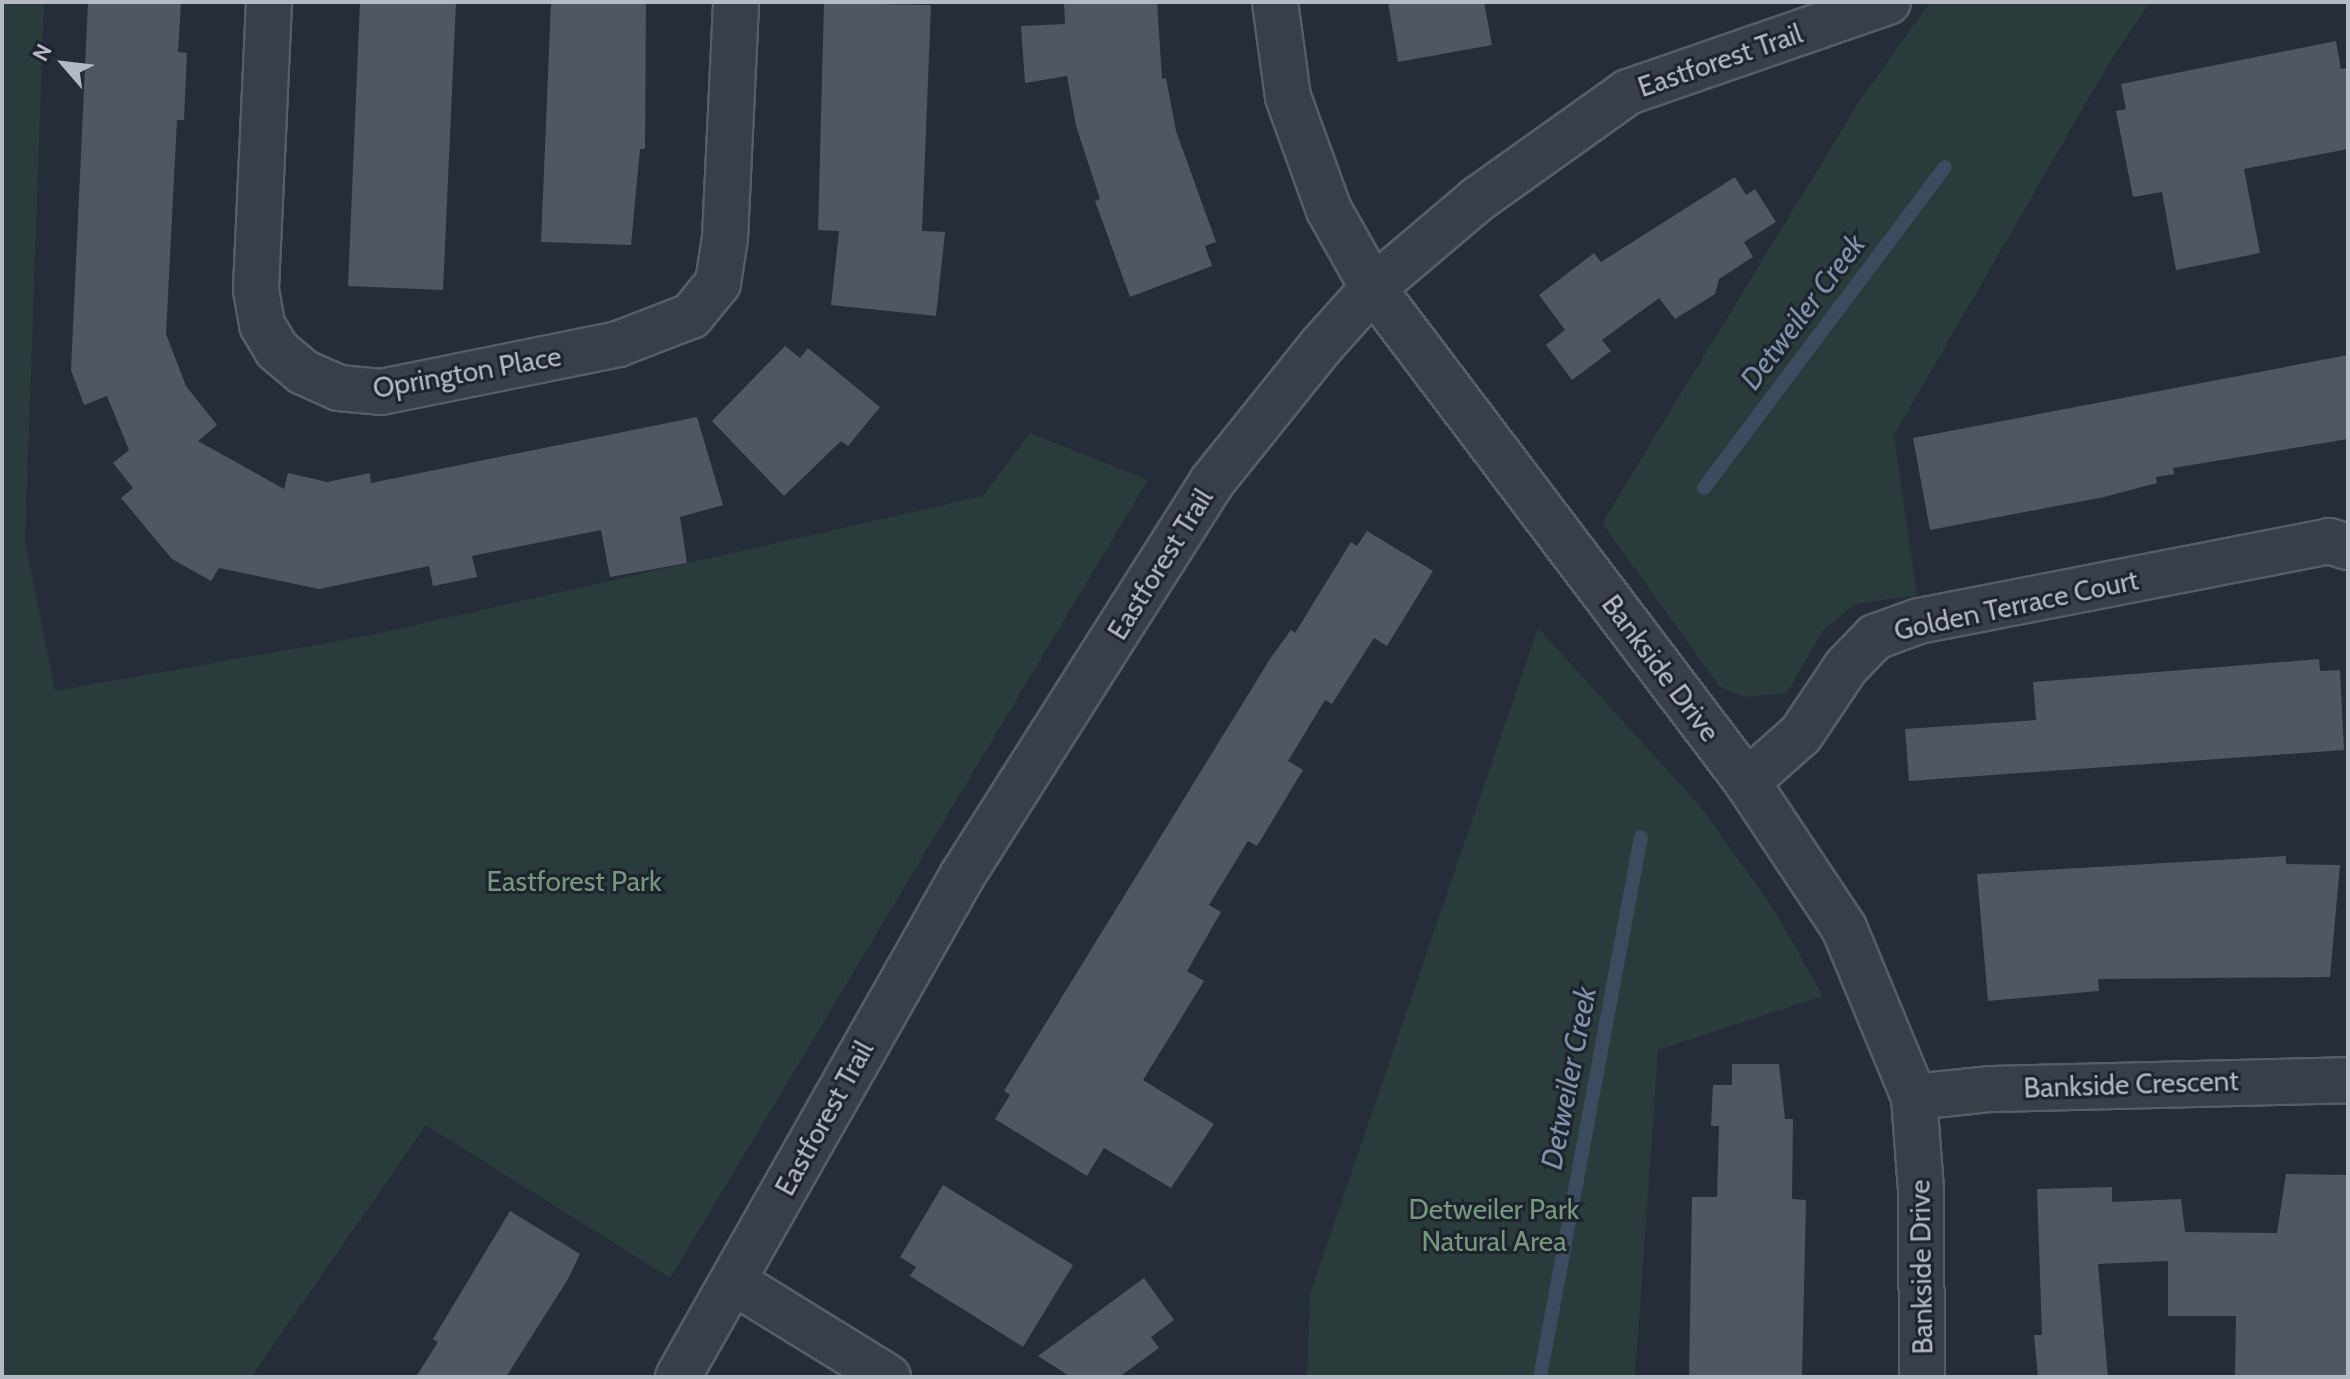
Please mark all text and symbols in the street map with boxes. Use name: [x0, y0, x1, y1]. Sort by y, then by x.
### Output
street label: Eastforest Trail: [1633, 16, 1807, 104]
north arrow: [24, 24, 104, 104]
text: N: [27, 39, 58, 66]
water label: Detweiler Creek: [1733, 227, 1873, 397]
street label: Oprington Place: [370, 339, 564, 405]
street label: Eastforest Trail: [1100, 482, 1220, 646]
street label: Golden Terrace Court: [1891, 563, 2141, 647]
street label: Bankside Drive: [1595, 588, 1727, 748]
park label: Eastforest Park: [487, 864, 661, 898]
water label: Detweiler Creek: [1534, 984, 1604, 1172]
street label: Eastforest Trail: [768, 1035, 880, 1201]
street label: Bankside Crescent: [2023, 1063, 2239, 1105]
street label: Bankside Drive: [1903, 1179, 1939, 1355]
park label: Detweiler Park Natural Area: [1409, 1192, 1579, 1258]

